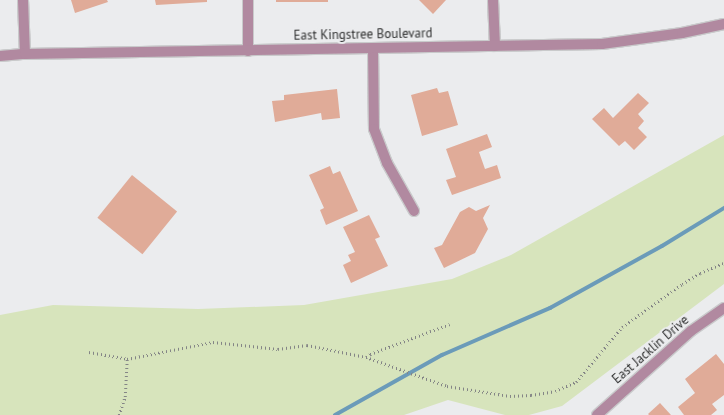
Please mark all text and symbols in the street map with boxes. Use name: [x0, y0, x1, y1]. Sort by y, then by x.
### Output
street label: East Kingstree Boulevard: [293, 26, 433, 44]
street label: East Jacklin Drive: [610, 313, 692, 387]

